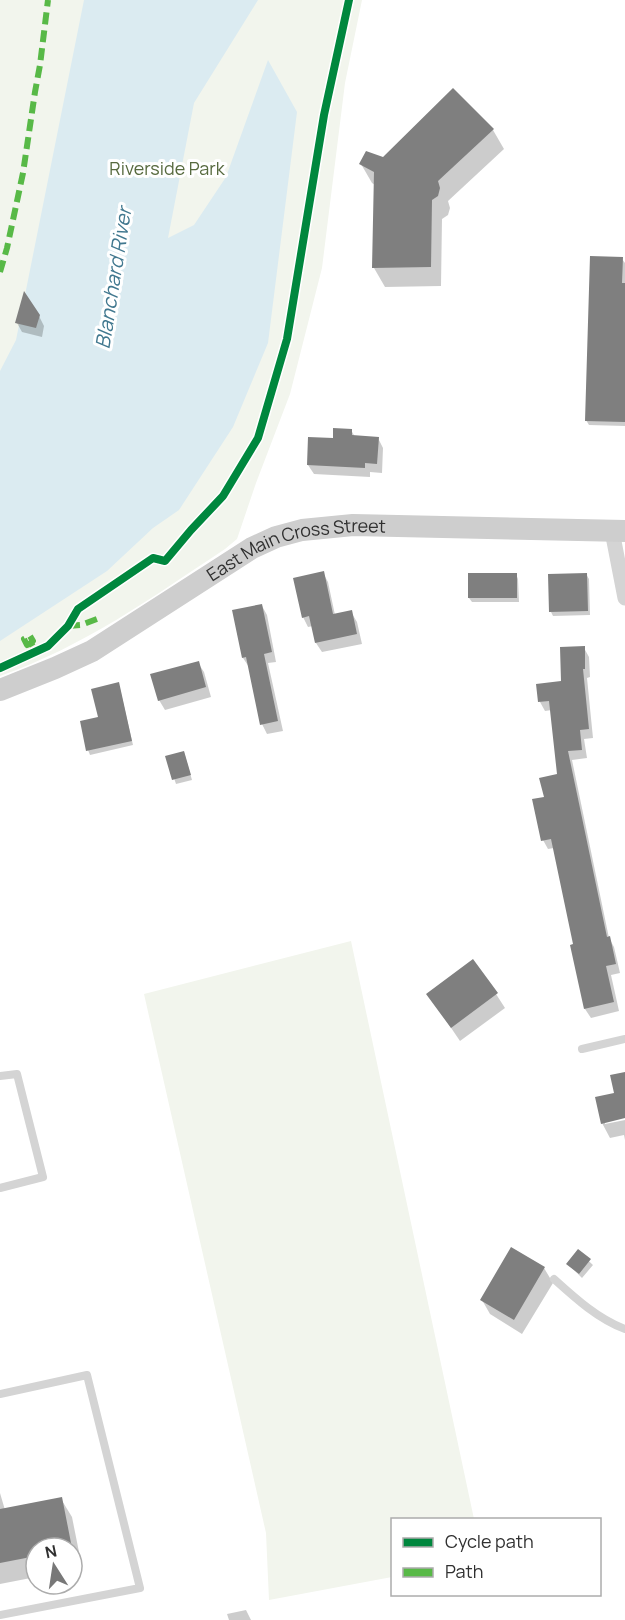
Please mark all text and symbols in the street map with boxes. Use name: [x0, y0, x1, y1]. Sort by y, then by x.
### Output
park label: Riverside Park: [109, 156, 226, 180]
water label: Blanchard River: [89, 203, 138, 351]
street label: East Main Cross Street: [202, 513, 386, 586]
legend: [391, 1518, 601, 1596]
text: Cycle path: [445, 1529, 534, 1553]
north arrow: [24, 1536, 84, 1596]
text: N: [43, 1539, 59, 1563]
text: Path: [445, 1559, 483, 1583]

